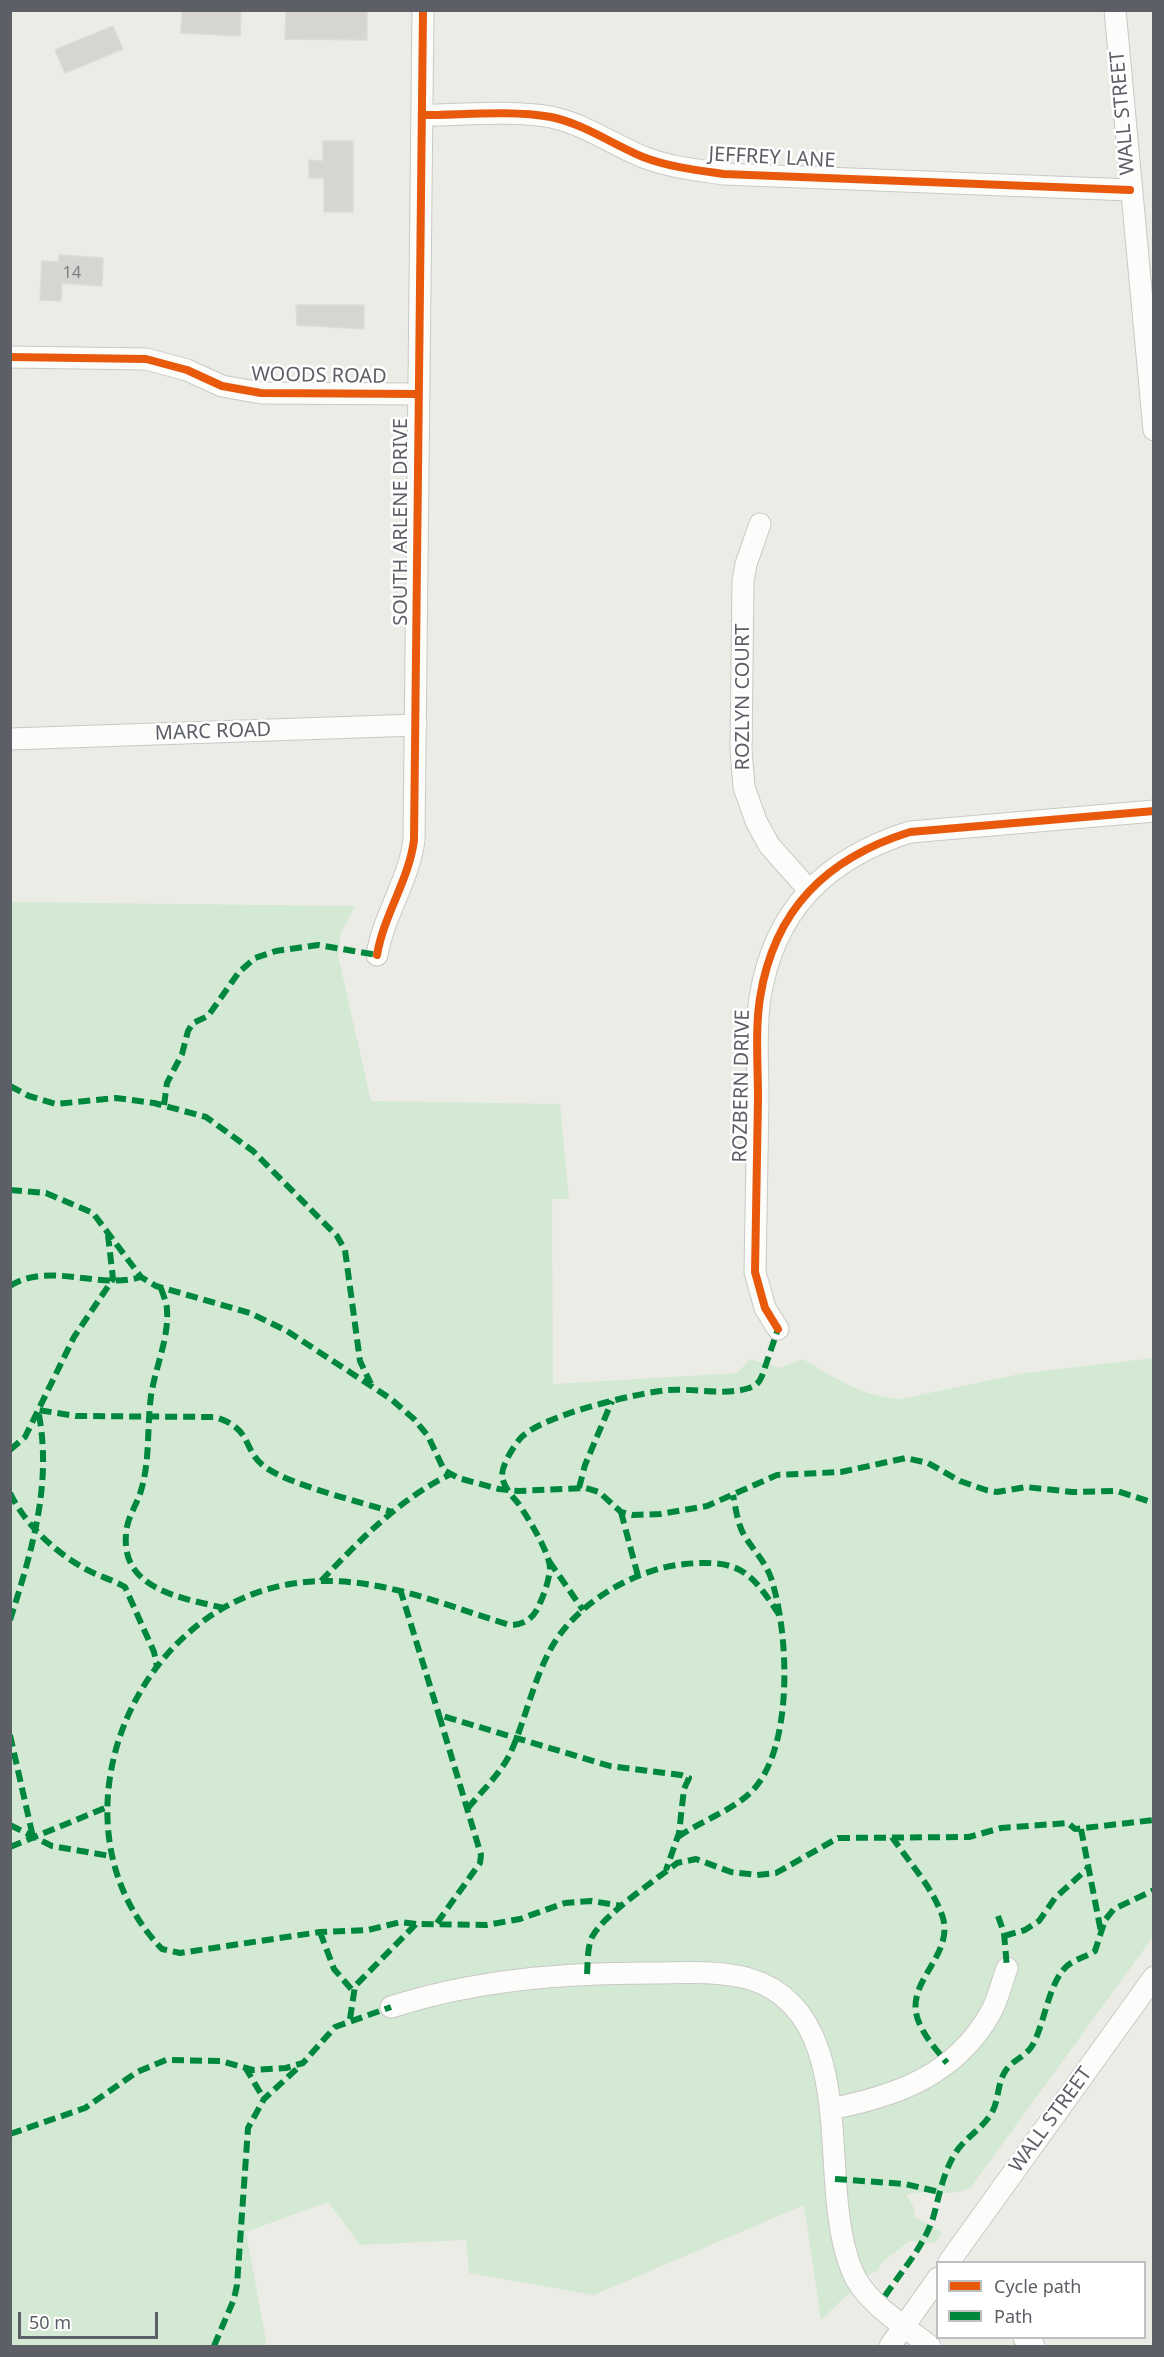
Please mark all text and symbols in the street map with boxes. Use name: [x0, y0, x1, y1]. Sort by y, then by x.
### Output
street label: WALL STREET: [1106, 50, 1140, 176]
street label: JEFFREY LANE: [708, 143, 836, 173]
house number: 14: [63, 263, 81, 283]
street label: WOODS ROAD: [251, 363, 387, 389]
street label: SOUTH ARLENE DRIVE: [389, 418, 413, 626]
street label: ROZLYN COURT: [731, 624, 755, 770]
street label: MARC ROAD: [154, 718, 272, 746]
street label: ROZBERN DRIVE: [729, 1009, 755, 1163]
street label: WALL STREET: [1005, 2063, 1097, 2177]
legend: [936, 2261, 1146, 2339]
text: Cycle path: [994, 2274, 1081, 2298]
scale bar: [21, 2300, 160, 2338]
text: Path: [994, 2304, 1033, 2328]
text: 50 m: [29, 2310, 71, 2334]

